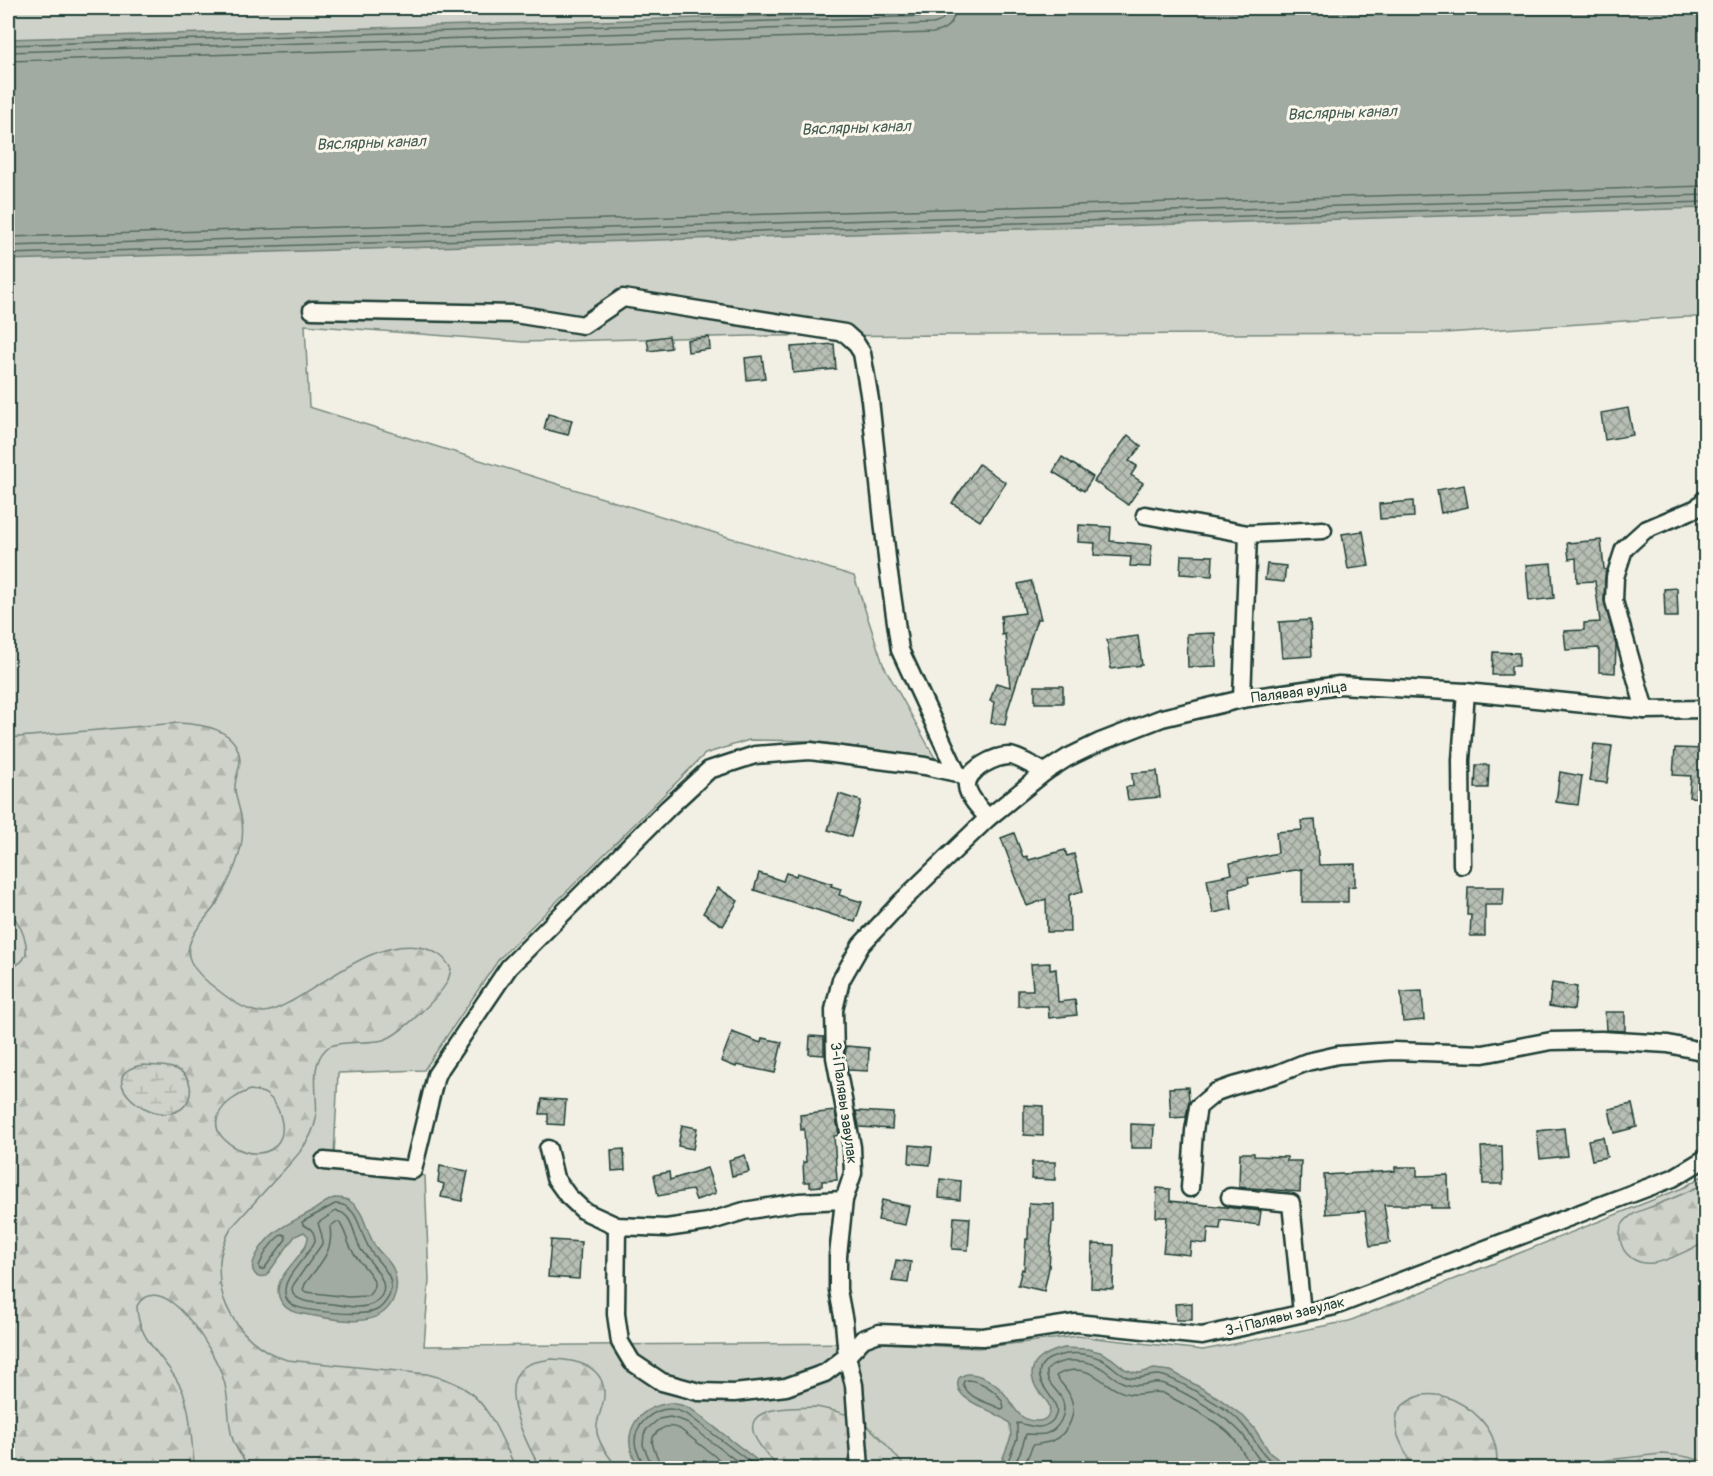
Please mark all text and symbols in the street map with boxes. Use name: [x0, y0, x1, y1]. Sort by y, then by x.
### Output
water label: Вяслярны канал: [1287, 101, 1399, 125]
water label: Вяслярны канал: [801, 116, 913, 140]
water label: Вяслярны канал: [316, 131, 428, 155]
street label: Палявая вуліца: [1250, 677, 1348, 708]
street label: 3-і Палявы завулак: [826, 1041, 861, 1165]
street label: 3-і Палявы завулак: [1223, 1292, 1347, 1341]

